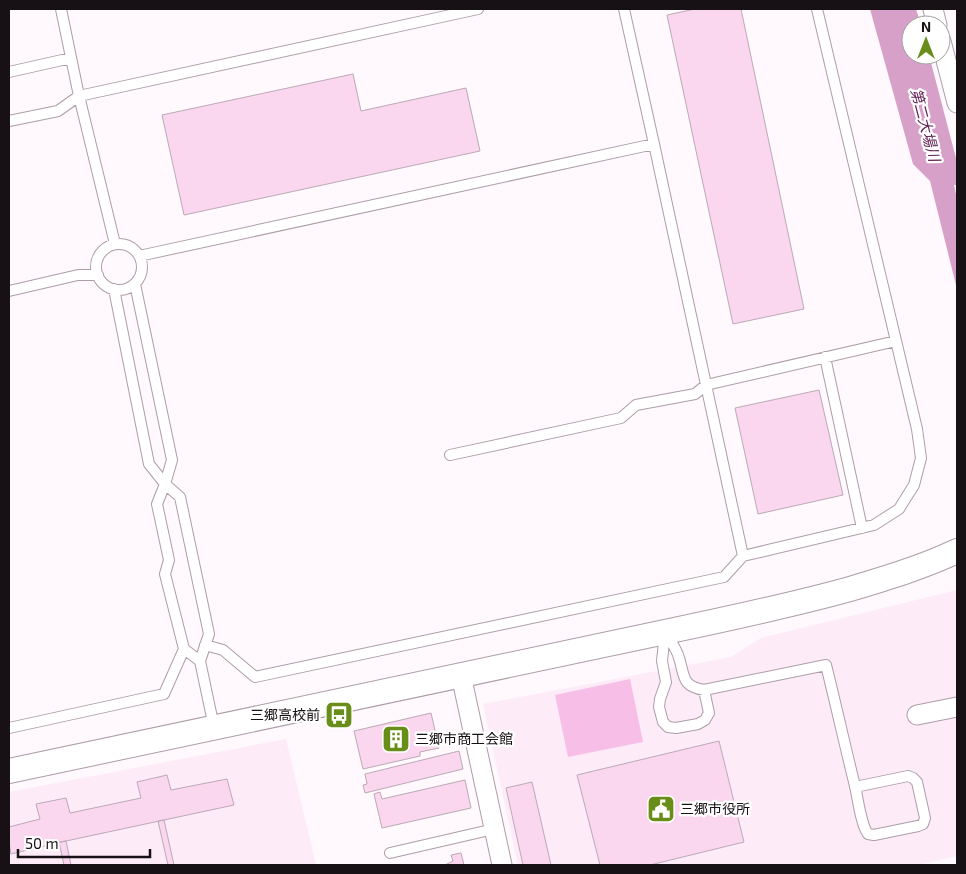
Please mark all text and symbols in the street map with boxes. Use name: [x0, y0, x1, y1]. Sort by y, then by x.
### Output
north arrow: [901, 15, 951, 65]
text: N: [921, 18, 931, 35]
water label: 第二大場川: [908, 86, 945, 165]
bus stop icon: 三郷高校前: [324, 700, 354, 730]
place label: 三郷高校前: [250, 706, 320, 723]
building icon: 三郷市商工会館: [381, 724, 411, 754]
place label: 三郷市商工会館: [415, 730, 513, 747]
public building icon: 三郷市役所: [646, 794, 676, 824]
place label: 三郷市役所: [680, 800, 750, 817]
scale bar: [18, 826, 150, 858]
text: 50 m: [25, 834, 59, 852]

